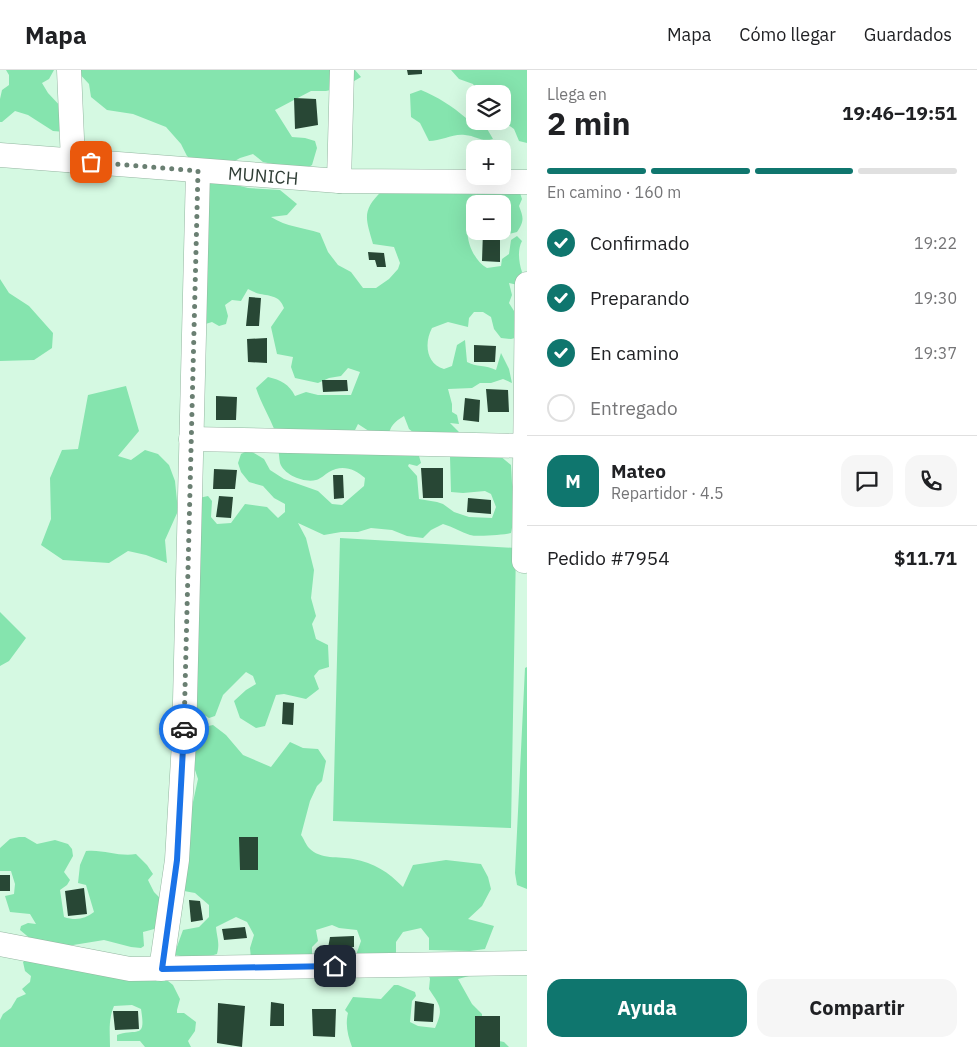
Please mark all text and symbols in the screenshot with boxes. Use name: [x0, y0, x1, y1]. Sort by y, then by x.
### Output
text: Mapa: [25, 19, 87, 51]
text: Mapa: [667, 23, 711, 46]
text: Cómo llegar: [739, 23, 836, 46]
text: Guardados: [864, 23, 952, 46]
text: Llega en: [547, 84, 607, 104]
map controls: [466, 85, 511, 240]
button: layers: [466, 85, 511, 130]
text: 19:46–19:51: [842, 101, 957, 125]
text: 2 min: [547, 102, 631, 144]
button: +: [466, 140, 511, 185]
pin: [70, 141, 112, 183]
icon: bag: [77, 148, 105, 176]
street label: MUNICH: [227, 161, 299, 189]
text: En camino · 160 m: [547, 182, 681, 202]
button: −: [466, 195, 511, 240]
icon: check: [547, 229, 575, 257]
text: Confirmado: [590, 231, 689, 255]
text: 19:22: [914, 233, 957, 253]
icon: check: [547, 284, 575, 312]
text: Preparando: [590, 286, 689, 310]
text: 19:30: [914, 288, 957, 308]
icon: check: [547, 339, 575, 367]
text: En camino: [590, 341, 679, 365]
text: 19:37: [914, 343, 957, 363]
text: Entregado: [590, 396, 678, 420]
button: chat: [841, 455, 893, 507]
button: phone: [905, 455, 957, 507]
text: Mateo: [611, 459, 666, 483]
text: M: [565, 469, 581, 493]
text: Repartidor · 4.5: [611, 483, 724, 503]
text: Pedido #7954: [547, 546, 670, 570]
text: $11.71: [894, 546, 957, 570]
courier: [159, 704, 209, 754]
icon: car: [170, 715, 198, 743]
pin: [314, 945, 356, 987]
icon: home: [321, 952, 349, 980]
button: Ayuda: [547, 979, 747, 1037]
button: Compartir: [757, 979, 957, 1037]

